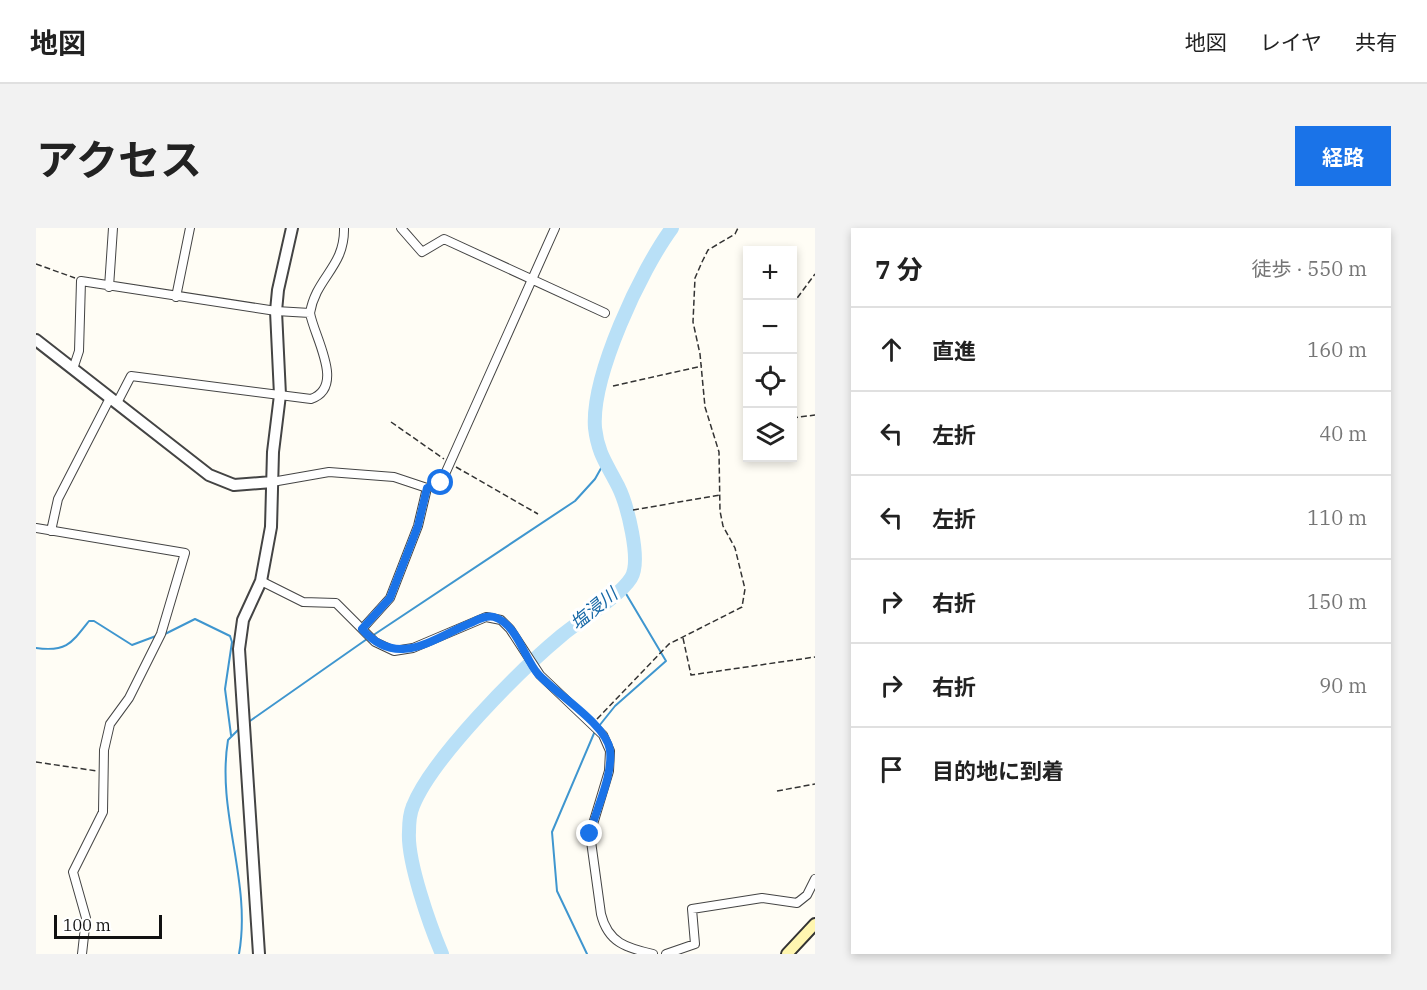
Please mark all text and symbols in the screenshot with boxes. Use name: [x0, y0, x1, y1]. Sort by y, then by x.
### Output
text: 地図: [30, 24, 86, 61]
text: 地図: [1185, 28, 1227, 56]
text: レイヤ: [1260, 28, 1322, 56]
text: 共有: [1355, 28, 1397, 56]
button: 経路: [1295, 126, 1391, 186]
text: アクセス: [36, 132, 202, 187]
map controls: [743, 246, 797, 462]
button: +: [743, 246, 797, 300]
text: 7 分: [875, 252, 923, 286]
text: 徒歩 · 550 m: [1252, 255, 1367, 282]
button: −: [743, 300, 797, 354]
icon: ahead: [875, 333, 908, 366]
text: 直進: [932, 336, 976, 365]
text: 160 m: [1307, 336, 1367, 363]
button: locate: [743, 354, 797, 408]
button: layers: [743, 408, 797, 462]
icon: left: [875, 417, 908, 450]
text: 左折: [932, 420, 976, 449]
text: 40 m: [1319, 420, 1367, 447]
route start: [427, 469, 453, 495]
icon: left: [875, 501, 908, 534]
text: 左折: [932, 504, 976, 533]
text: 110 m: [1307, 504, 1367, 531]
water label: 塩浸川: [565, 581, 623, 635]
icon: right: [875, 585, 908, 618]
text: 右折: [932, 588, 976, 617]
text: 150 m: [1307, 588, 1367, 615]
icon: right: [875, 669, 908, 702]
text: 右折: [932, 672, 976, 701]
text: 90 m: [1319, 672, 1367, 699]
icon: arrive: [875, 753, 908, 786]
text: 目的地に到着: [932, 756, 1064, 785]
route end: [576, 820, 602, 846]
scale bar: [54, 912, 162, 940]
text: 100 m: [63, 915, 111, 935]

